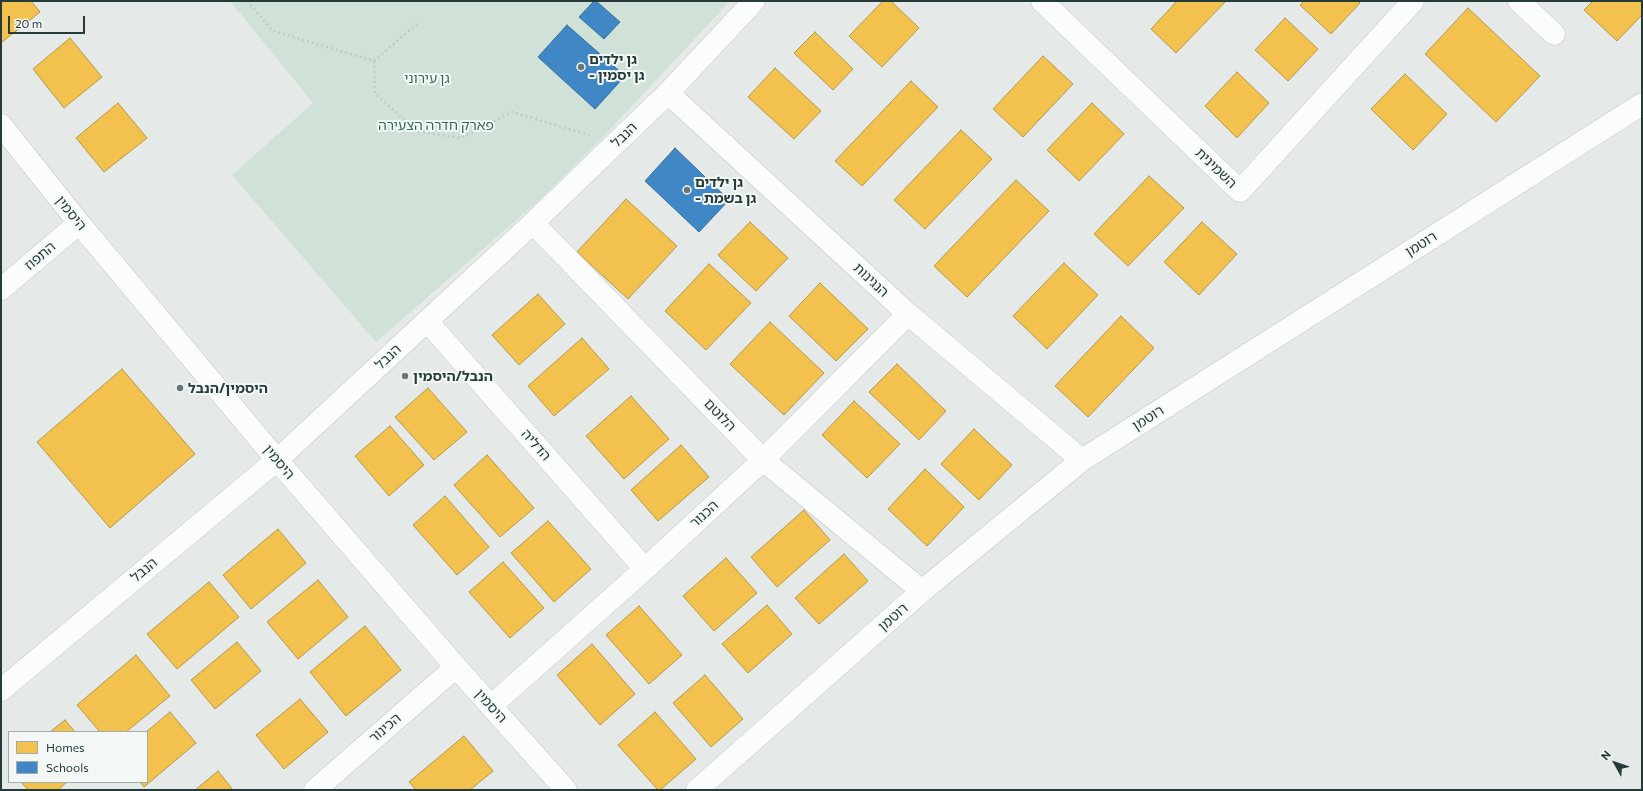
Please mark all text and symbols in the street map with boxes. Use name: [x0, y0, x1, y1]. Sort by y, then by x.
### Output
scale bar: [10, 8, 87, 34]
text: 20 m: [15, 16, 42, 30]
place label: גן ילדים - גן יסמין: [589, 51, 644, 84]
marker: גן ילדים - גן יסמין: [576, 62, 586, 72]
park label: גן עירוני: [404, 70, 450, 86]
park label: פארק חדרה הצעירה: [378, 117, 494, 133]
street label: הנבל: [608, 119, 640, 151]
street label: השמינית: [1192, 144, 1240, 192]
place label: גן ילדים - גן בשמת: [695, 174, 756, 206]
marker: גן ילדים - גן בשמת: [682, 185, 692, 195]
street label: היסמין: [52, 192, 90, 234]
street label: רוטמן: [1402, 228, 1440, 260]
street label: התפוז: [21, 238, 59, 274]
street label: הנגינות: [850, 259, 892, 301]
street label: הנבל: [372, 341, 404, 373]
place label: הנבל/היסמין: [413, 368, 493, 384]
marker: הנבל/היסמין: [400, 371, 410, 381]
place label: היסמין/הנבל: [188, 380, 268, 396]
marker: היסמין/הנבל: [175, 383, 185, 393]
street label: הלוטם: [701, 395, 739, 435]
street label: רוטמן: [1129, 402, 1167, 434]
street label: הדליה: [518, 426, 554, 464]
street label: היסמין: [260, 441, 298, 483]
street label: הכנור: [686, 497, 722, 531]
street label: הנבל: [127, 554, 161, 586]
street label: רוטמן: [875, 599, 911, 635]
street label: היסמין: [471, 686, 511, 726]
street label: הכינור: [366, 710, 404, 746]
legend: [8, 731, 148, 783]
text: Homes: [46, 740, 84, 754]
north arrow: [1595, 743, 1635, 783]
text: N: [1598, 748, 1613, 762]
text: Schools: [46, 760, 89, 774]

